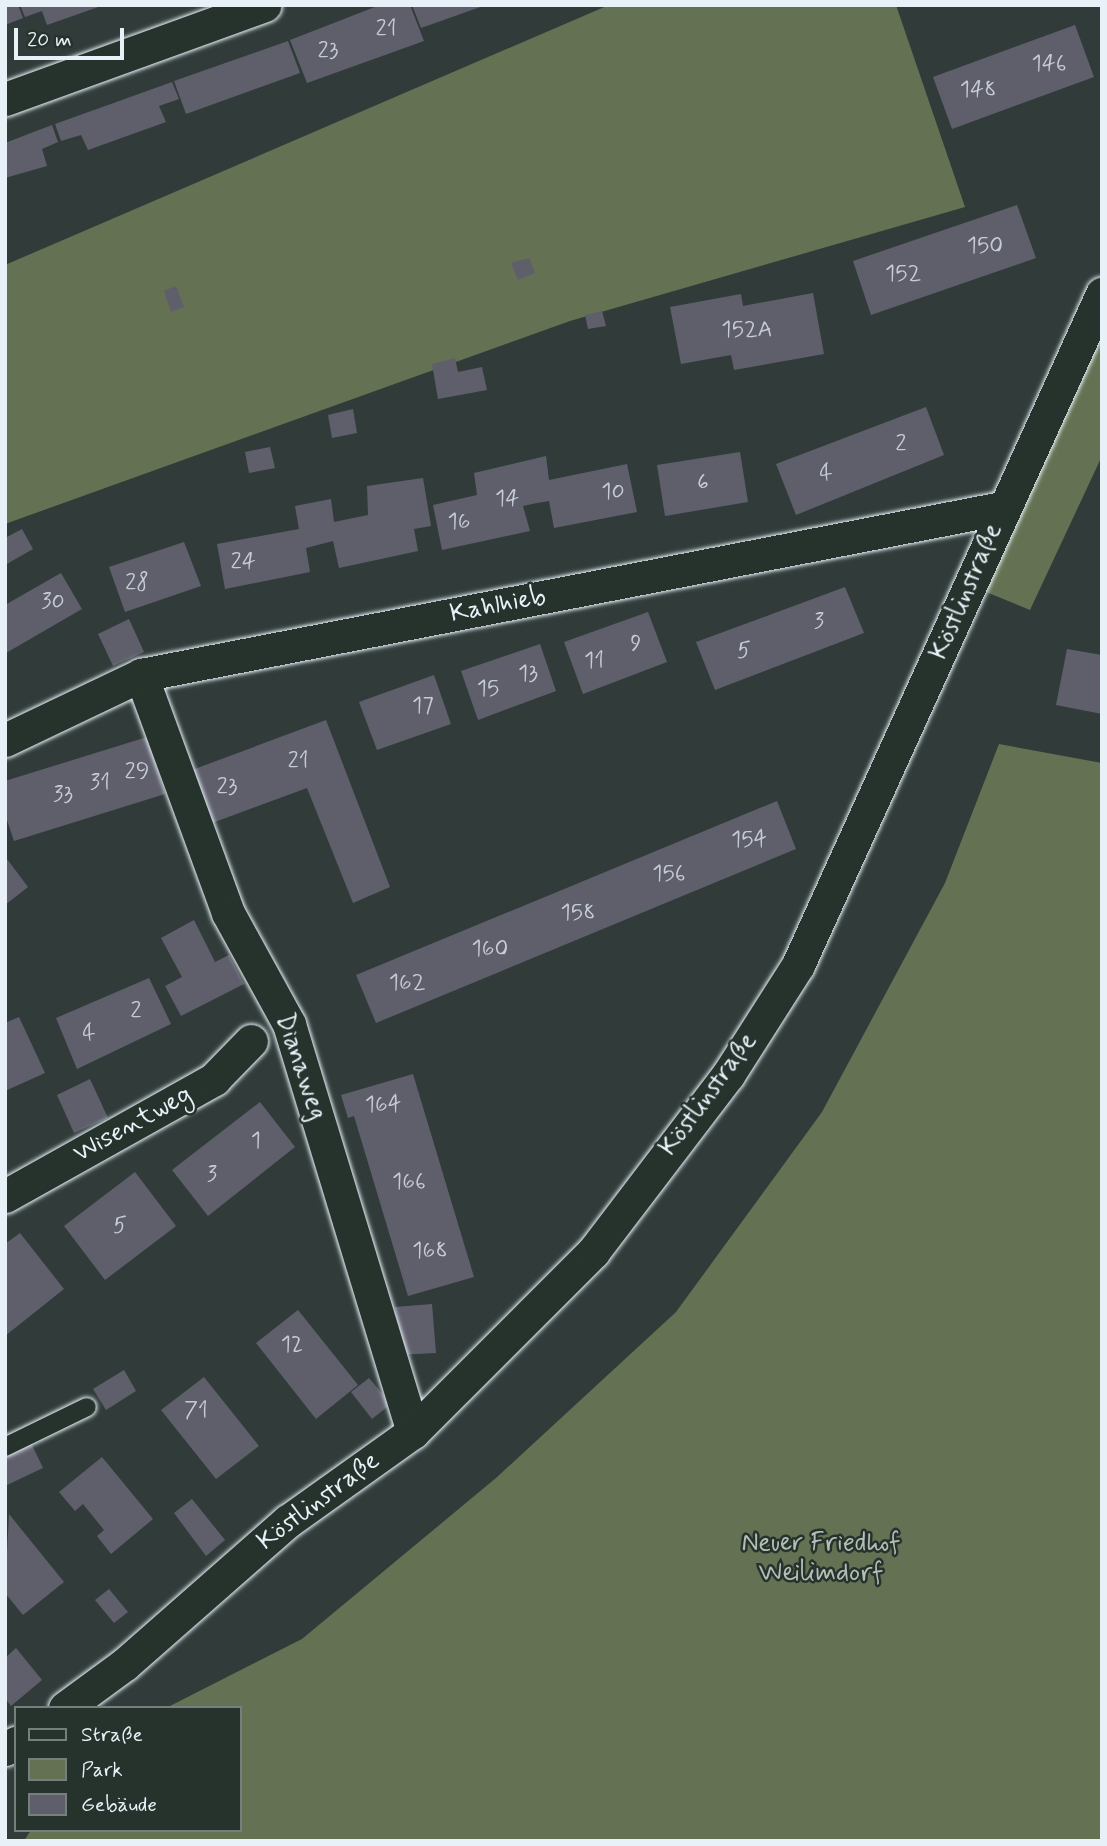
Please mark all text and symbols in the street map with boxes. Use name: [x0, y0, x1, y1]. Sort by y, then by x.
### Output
scale bar: [18, 14, 128, 58]
house number: 21: [375, 15, 397, 43]
text: 20 m: [27, 26, 72, 54]
house number: 23: [318, 37, 338, 65]
house number: 146: [1031, 50, 1067, 78]
house number: 148: [960, 76, 996, 104]
house number: 150: [967, 232, 1003, 260]
house number: 152: [885, 260, 921, 288]
house number: 152A: [721, 316, 773, 344]
house number: 2: [895, 430, 907, 458]
house number: 4: [819, 459, 833, 487]
house number: 6: [697, 469, 709, 497]
house number: 10: [601, 478, 625, 506]
house number: 14: [495, 485, 519, 513]
house number: 16: [448, 508, 470, 536]
street label: Köstlinstraße: [924, 519, 1010, 665]
house number: 24: [230, 548, 256, 576]
house number: 28: [125, 569, 149, 597]
street label: Kahlhieb: [447, 581, 549, 631]
house number: 30: [41, 588, 65, 616]
house number: 3: [814, 608, 824, 636]
house number: 9: [630, 630, 642, 658]
house number: 5: [737, 637, 751, 665]
house number: 11: [584, 647, 604, 675]
house number: 13: [518, 660, 538, 688]
house number: 15: [477, 675, 499, 703]
house number: 17: [412, 692, 434, 720]
house number: 21: [287, 747, 309, 775]
house number: 29: [125, 758, 149, 786]
house number: 31: [90, 769, 110, 797]
house number: 23: [217, 773, 237, 801]
house number: 33: [53, 781, 73, 809]
house number: 154: [731, 826, 767, 854]
house number: 156: [652, 860, 686, 888]
house number: 158: [561, 899, 595, 927]
house number: 160: [472, 935, 508, 963]
house number: 162: [389, 969, 425, 997]
house number: 2: [130, 997, 142, 1025]
street label: Dianaweg: [267, 1010, 333, 1124]
house number: 4: [82, 1019, 96, 1047]
street label: Köstlinstraße: [654, 1027, 764, 1163]
street label: Wisentweg: [68, 1080, 198, 1170]
house number: 164: [365, 1091, 401, 1119]
house number: 1: [251, 1127, 261, 1155]
house number: 3: [207, 1161, 217, 1189]
house number: 166: [392, 1168, 426, 1196]
house number: 5: [113, 1212, 127, 1240]
house number: 168: [412, 1237, 448, 1265]
house number: 12: [281, 1331, 303, 1359]
house number: 71: [184, 1397, 208, 1425]
street label: Köstlinstraße: [252, 1446, 386, 1558]
park label: Neuer Friedhof Weilimdorf: [742, 1528, 900, 1590]
legend: [14, 1706, 242, 1832]
text: Straße: [81, 1721, 143, 1749]
text: Park: [81, 1756, 123, 1784]
text: Gebäude: [81, 1791, 157, 1819]

